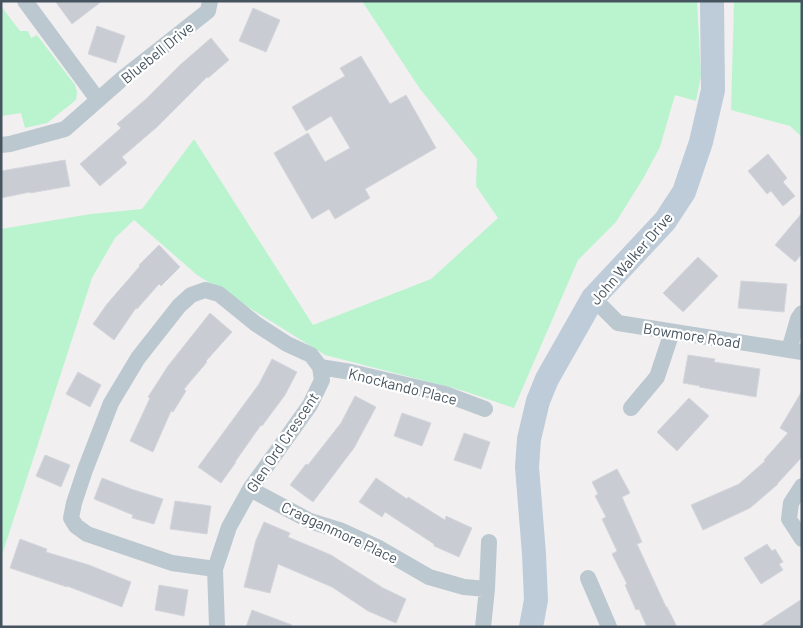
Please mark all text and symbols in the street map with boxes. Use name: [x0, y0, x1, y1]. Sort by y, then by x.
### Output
street label: Bluebell Drive: [117, 17, 197, 87]
street label: John Walker Drive: [586, 208, 676, 308]
street label: Bowmore Road: [642, 318, 742, 352]
street label: Knockando Place: [347, 364, 459, 408]
street label: Glen Ord Crescent: [242, 389, 322, 495]
street label: Cragganmore Place: [279, 497, 401, 567]

